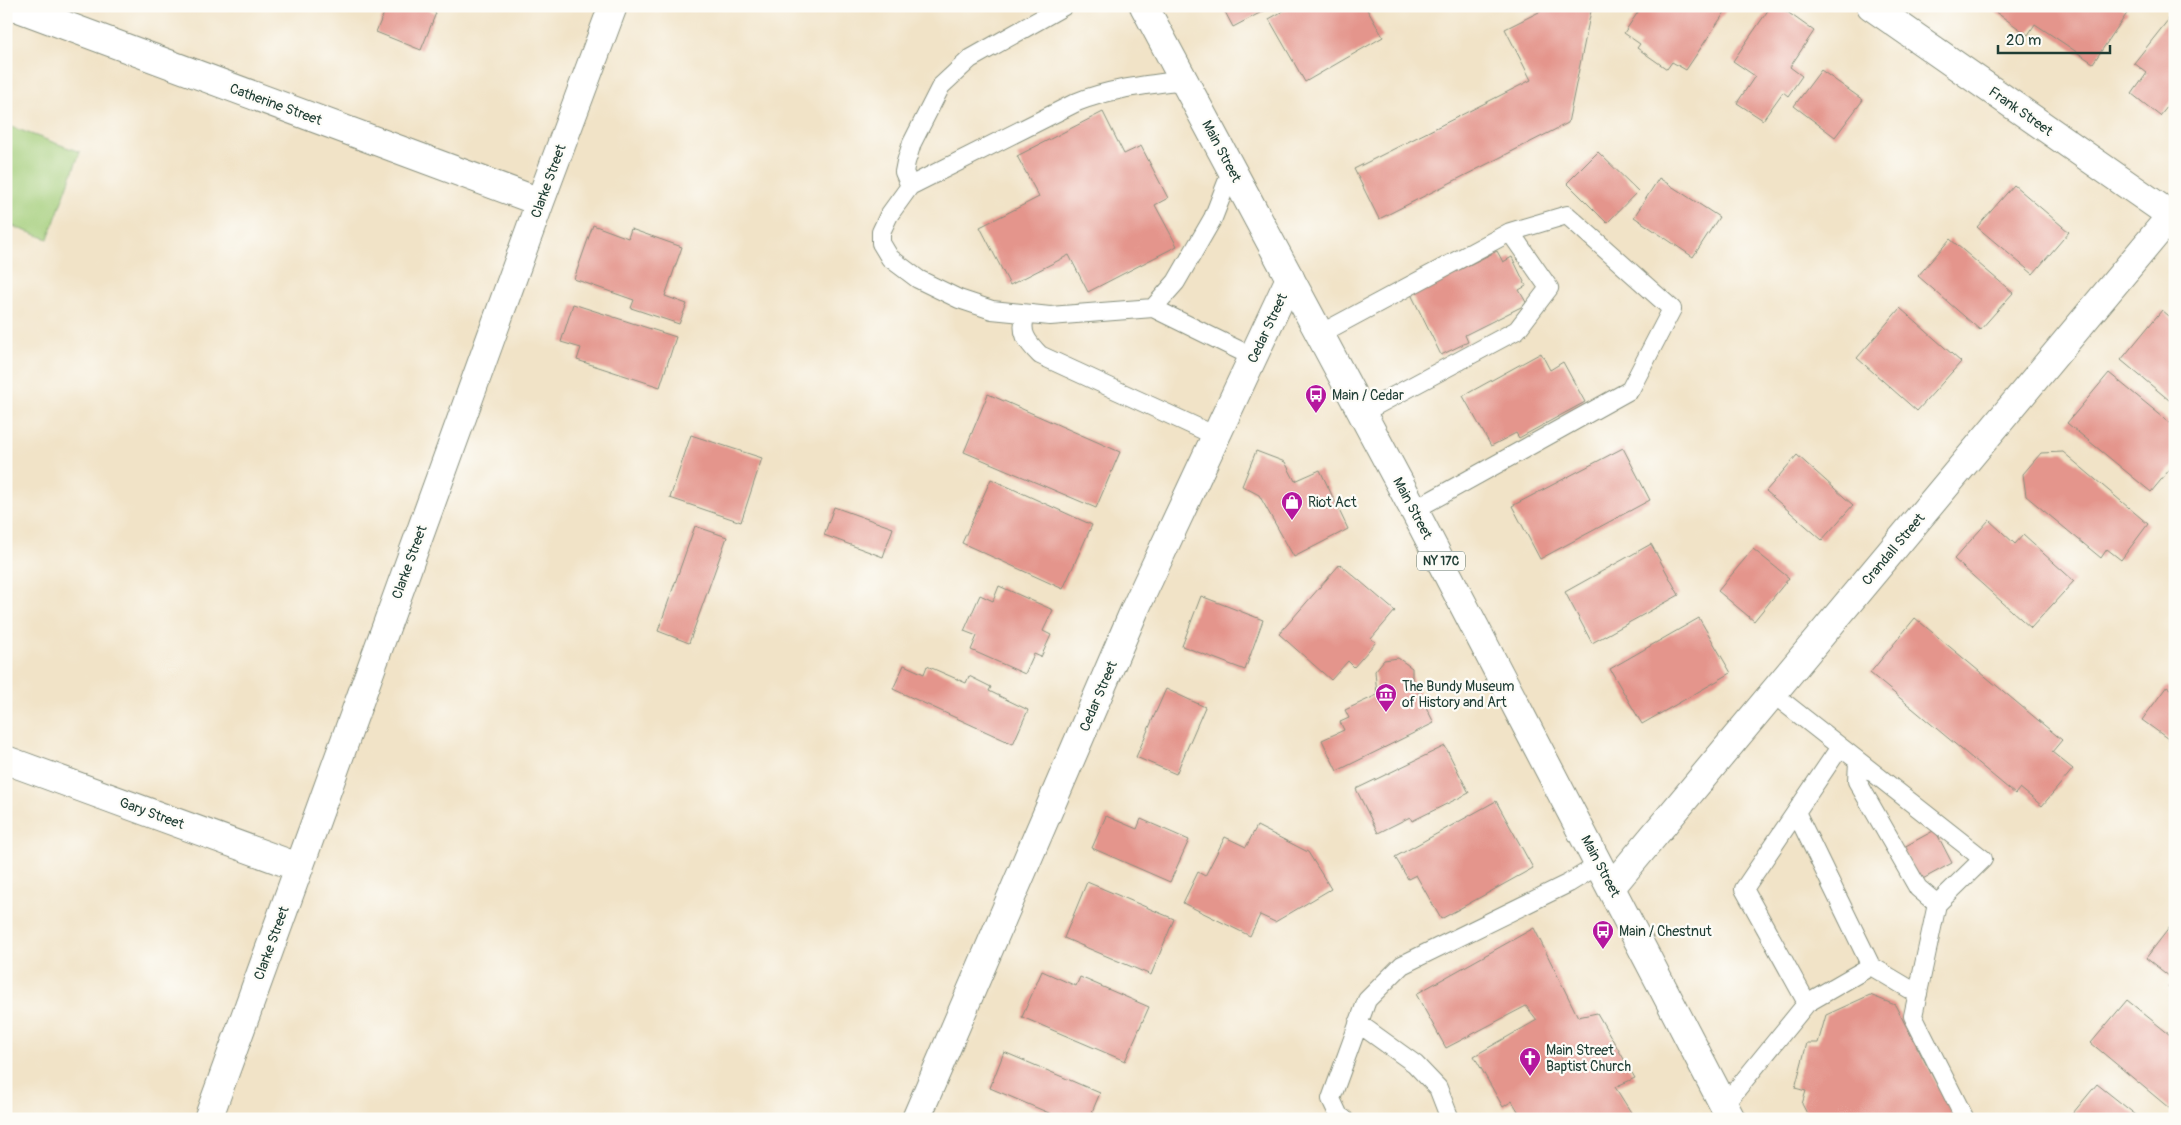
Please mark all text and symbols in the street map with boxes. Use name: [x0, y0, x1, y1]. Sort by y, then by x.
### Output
scale bar: [1998, 22, 2111, 54]
text: 20 m: [2006, 31, 2041, 50]
street label: Catherine Street: [227, 80, 325, 129]
street label: Frank Street: [1985, 83, 2056, 140]
street label: Main Street: [1198, 117, 1245, 186]
street label: Clarke Street: [527, 142, 570, 220]
street label: Cedar Street: [1244, 290, 1291, 366]
bus stop icon: Main / Cedar: [1304, 383, 1328, 414]
place label: Main / Cedar: [1332, 387, 1404, 404]
street label: Main Street: [1389, 474, 1436, 543]
shop icon: Riot Act: [1280, 490, 1304, 521]
place label: Riot Act: [1308, 494, 1357, 511]
street label: Crandall Street: [1858, 510, 1929, 589]
street label: Clarke Street: [388, 523, 431, 601]
road number: NY 17C: [1417, 552, 1465, 570]
street label: Cedar Street: [1076, 658, 1121, 734]
place label: The Bundy Museum of History and Art: [1402, 678, 1514, 711]
museum icon: The Bundy Museum of History and Art: [1374, 682, 1398, 713]
street label: Gary Street: [117, 794, 187, 833]
street label: Main Street: [1577, 832, 1624, 901]
street label: Clarke Street: [250, 904, 293, 982]
bus stop icon: Main / Chestnut: [1591, 919, 1615, 950]
place label: Main / Chestnut: [1619, 923, 1712, 940]
place label: Main Street Baptist Church: [1546, 1042, 1631, 1075]
church icon: Main Street Baptist Church: [1518, 1046, 1542, 1077]

